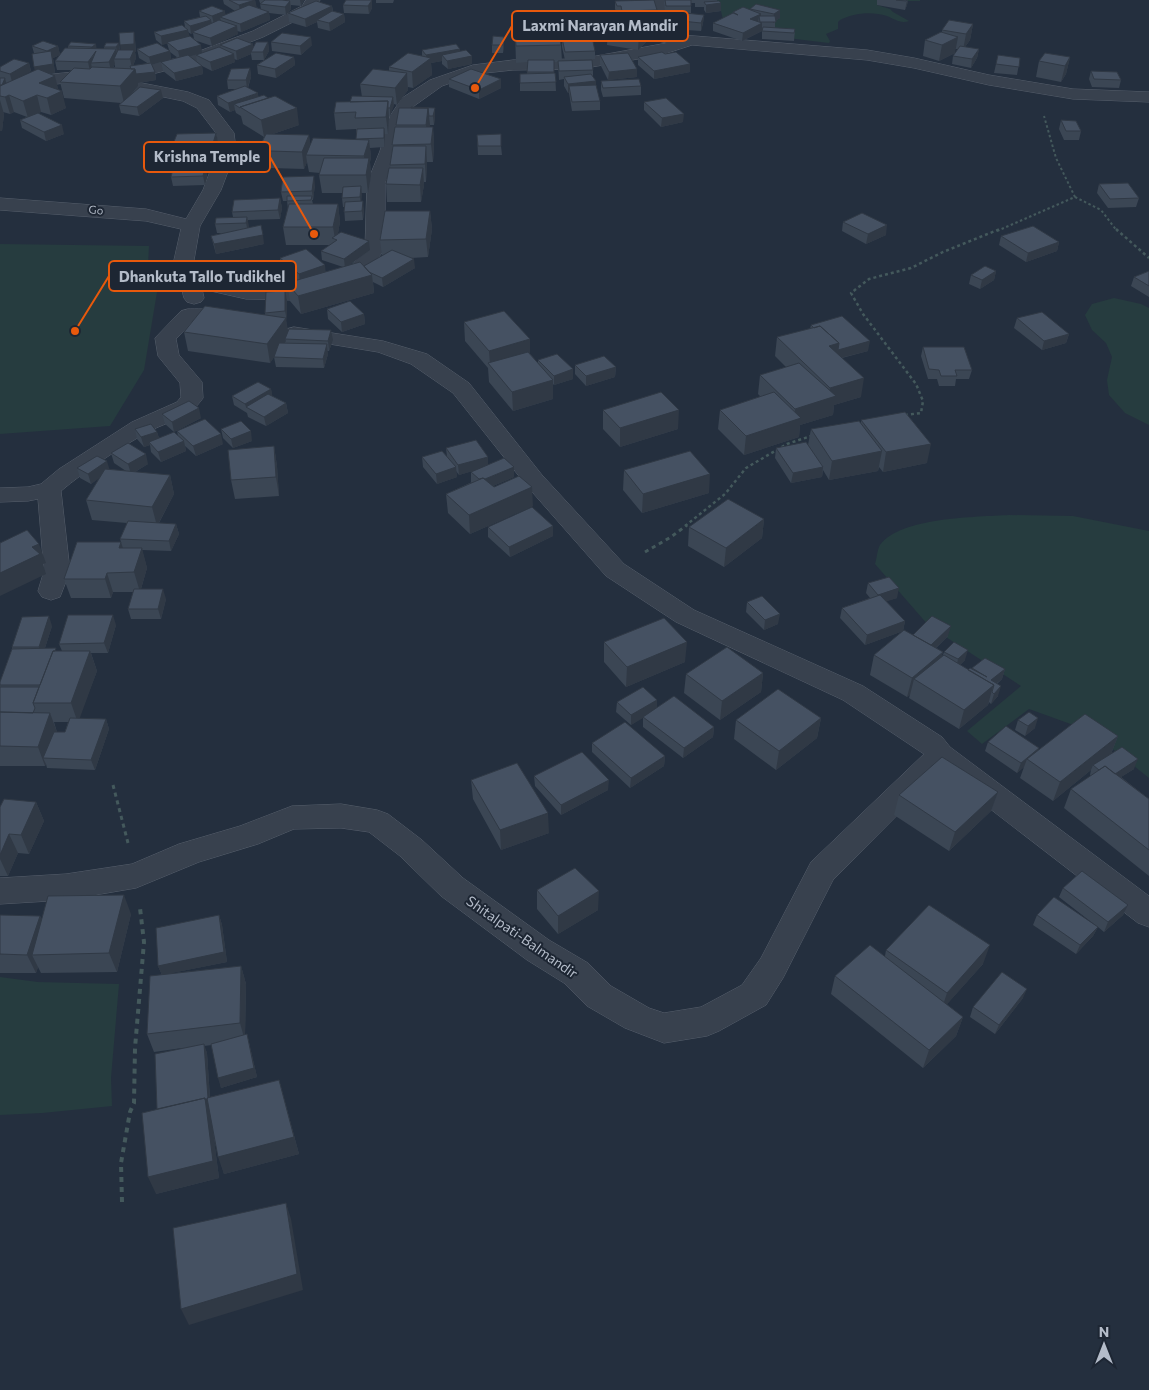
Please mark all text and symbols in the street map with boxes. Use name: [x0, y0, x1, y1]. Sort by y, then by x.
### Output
callout: Laxmi Narayan Mandir: [512, 11, 688, 41]
text: Laxmi Narayan Mandir: [522, 16, 678, 34]
callout: Krishna Temple: [144, 142, 270, 172]
text: Krishna Temple: [154, 147, 260, 165]
street label: Go: [88, 202, 104, 217]
callout: Dhankuta Tallo Tudikhel: [109, 261, 296, 291]
text: Dhankuta Tallo Tudikhel: [119, 267, 285, 285]
street label: Shitalpati-Balmandir: [463, 892, 582, 982]
north arrow: [1079, 1320, 1129, 1370]
text: N: [1099, 1323, 1109, 1340]

